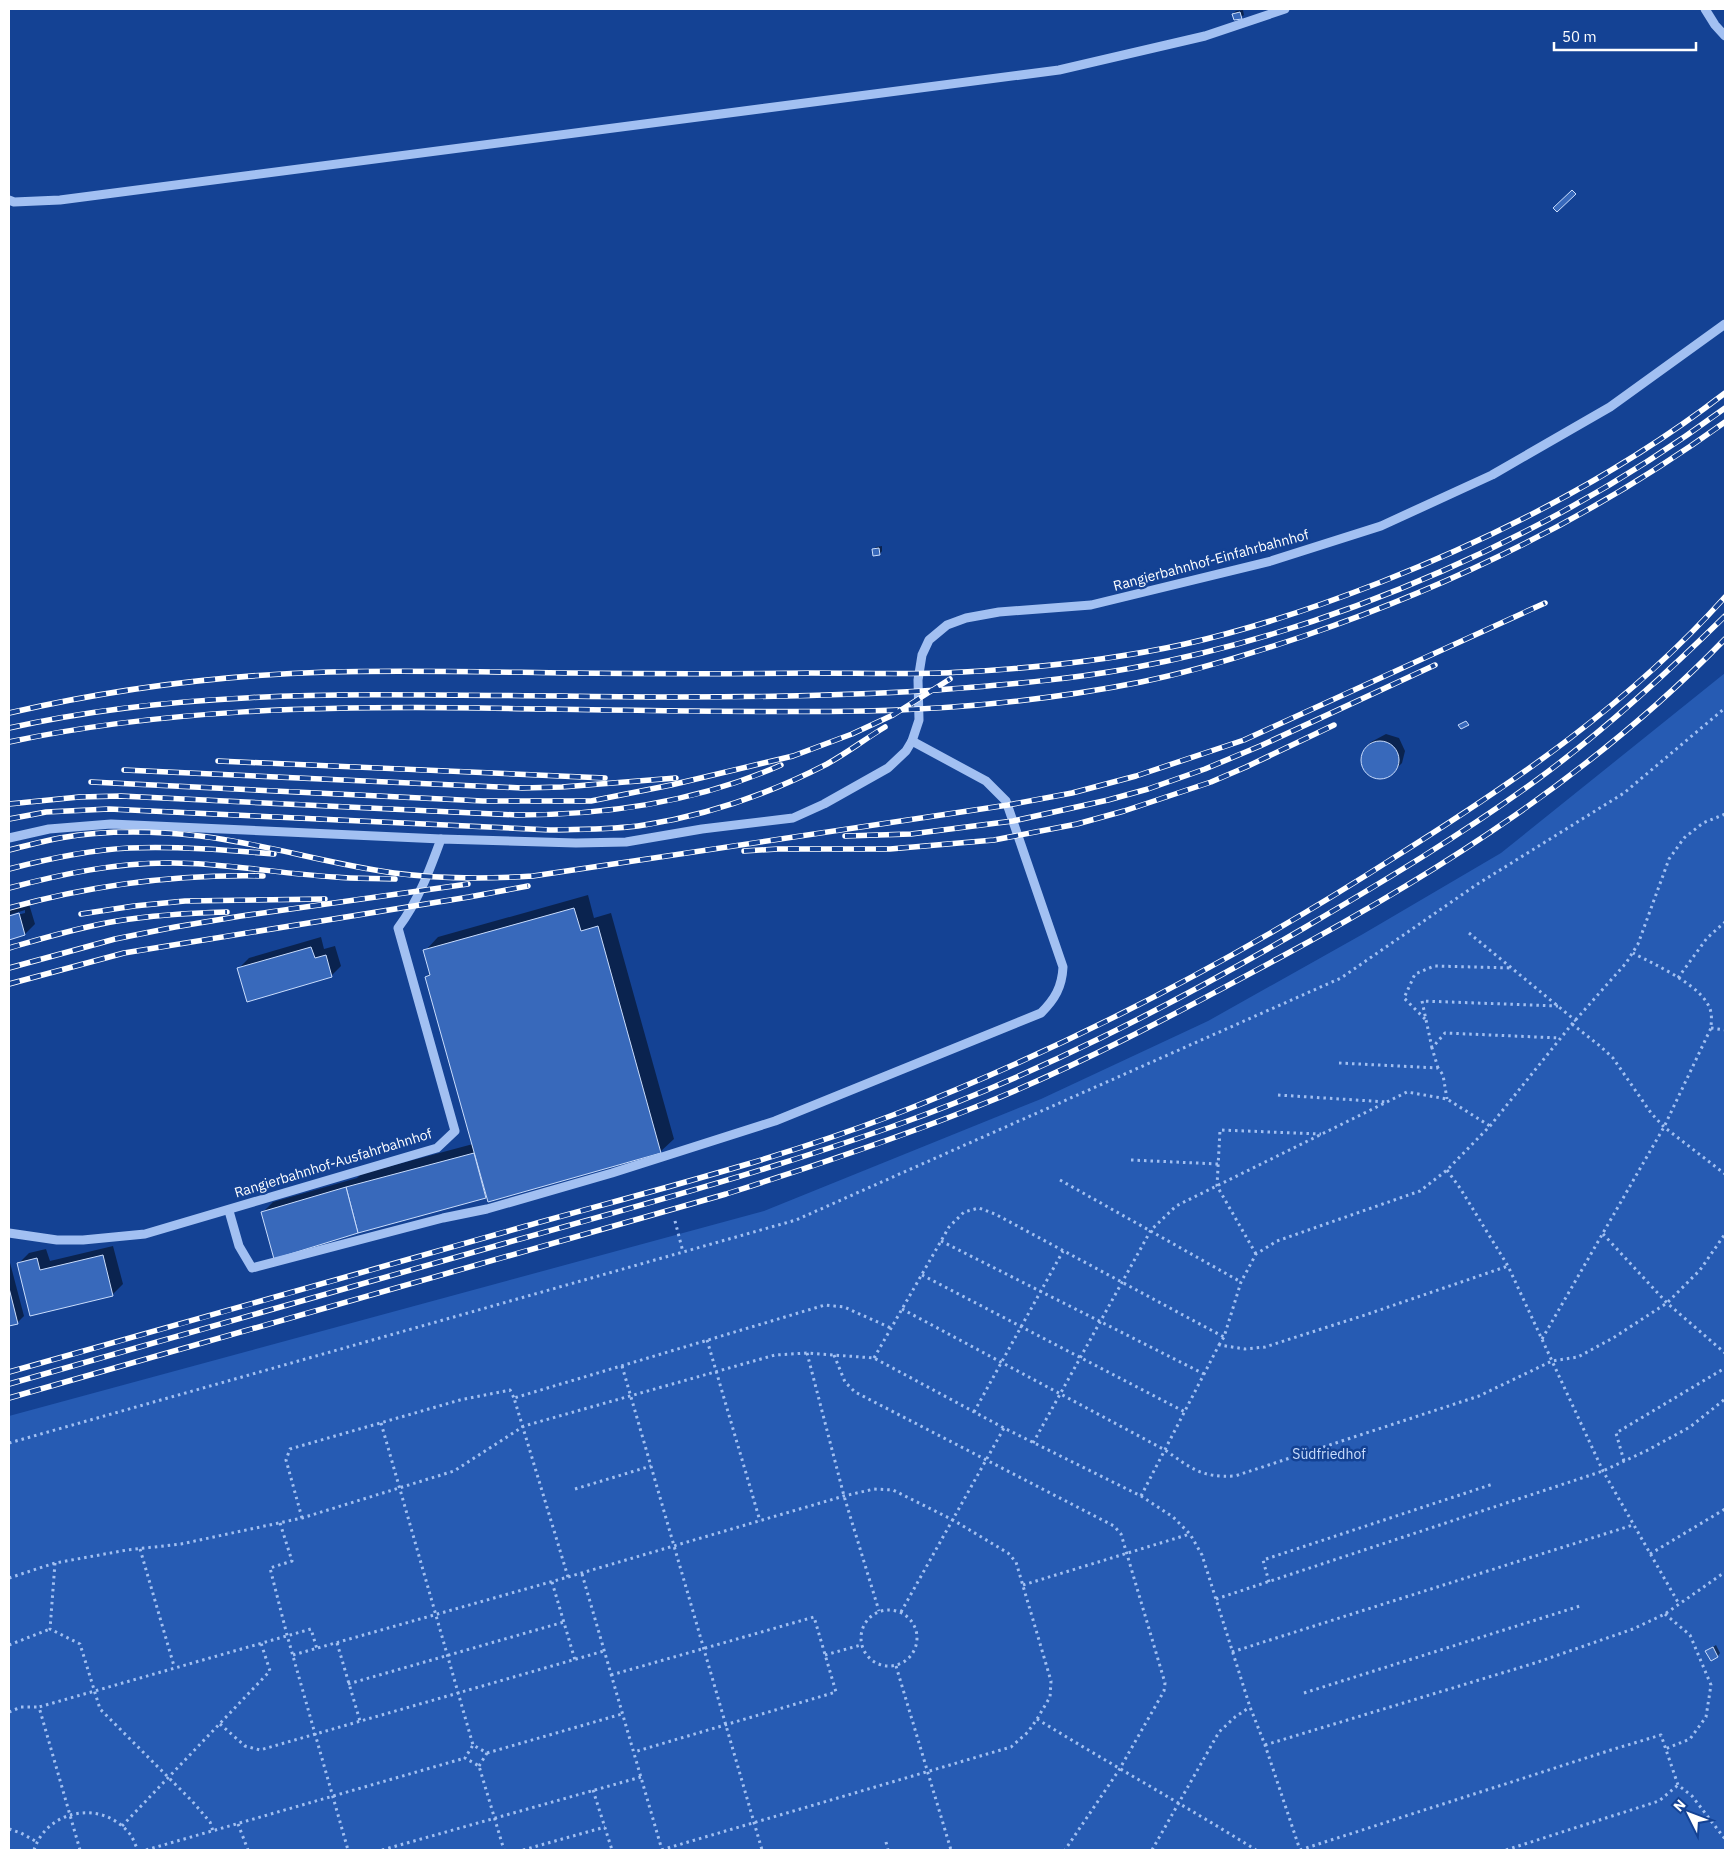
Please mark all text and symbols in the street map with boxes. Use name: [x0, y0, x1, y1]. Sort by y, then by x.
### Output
scale bar: [1554, 20, 1696, 52]
text: 50 m: [1562, 27, 1597, 46]
street label: Rangierbahnhof-Einfahrbahnhof: [1111, 525, 1311, 595]
street label: Rangierbahnhof-Ausfahrbahnhof: [232, 1124, 434, 1202]
park label: Südfriedhof: [1292, 1445, 1366, 1463]
north arrow: [1664, 1789, 1714, 1839]
text: N: [1669, 1796, 1689, 1815]

